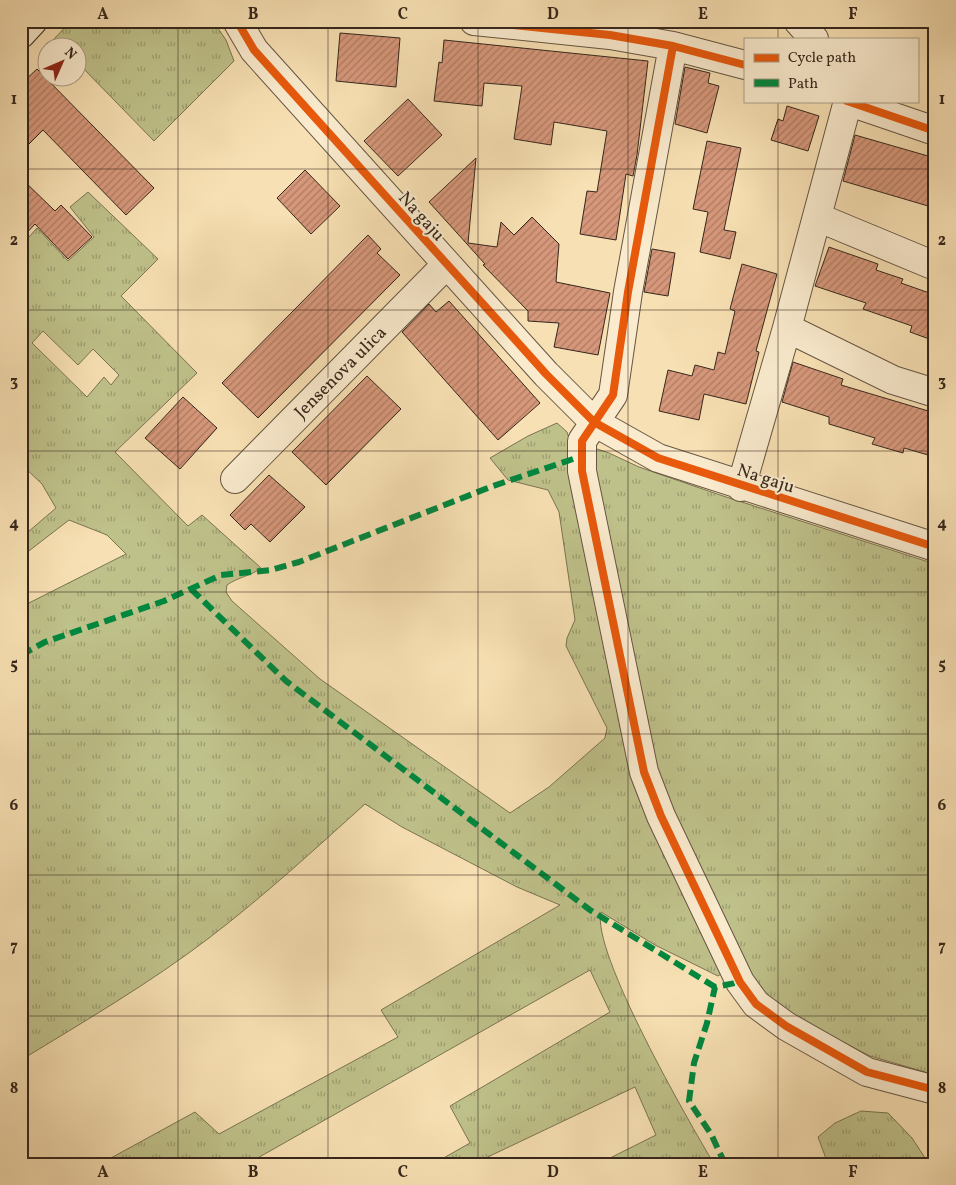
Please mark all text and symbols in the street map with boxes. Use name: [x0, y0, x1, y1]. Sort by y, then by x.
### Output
text: A: [97, 4, 109, 26]
text: B: [248, 4, 259, 26]
text: C: [398, 4, 408, 26]
text: D: [547, 4, 559, 26]
text: E: [698, 4, 708, 26]
text: F: [848, 4, 858, 26]
north arrow: [38, 38, 88, 88]
legend: [744, 38, 918, 102]
text: N: [60, 44, 80, 64]
text: Cycle path: [788, 48, 856, 69]
text: Path: [788, 74, 818, 95]
text: 1: [11, 89, 17, 111]
text: 1: [939, 89, 945, 111]
street label: Na gaju: [392, 187, 450, 247]
text: 2: [10, 230, 18, 252]
text: 2: [938, 230, 946, 252]
street label: Jensenova ulica: [289, 321, 393, 425]
text: 3: [10, 371, 18, 393]
text: 3: [938, 371, 946, 393]
street label: Na gaju: [733, 458, 798, 500]
text: 4: [9, 513, 19, 535]
text: 4: [937, 513, 947, 535]
text: 5: [10, 654, 18, 676]
text: 5: [938, 654, 946, 676]
text: 6: [10, 795, 19, 817]
text: 6: [938, 795, 947, 817]
text: 7: [10, 936, 18, 958]
text: 7: [938, 936, 946, 958]
text: 8: [10, 1078, 18, 1100]
text: 8: [938, 1078, 946, 1100]
text: A: [97, 1162, 109, 1184]
text: B: [248, 1162, 259, 1184]
text: C: [398, 1162, 408, 1184]
text: D: [547, 1162, 559, 1184]
text: E: [698, 1162, 708, 1184]
text: F: [848, 1162, 858, 1184]

